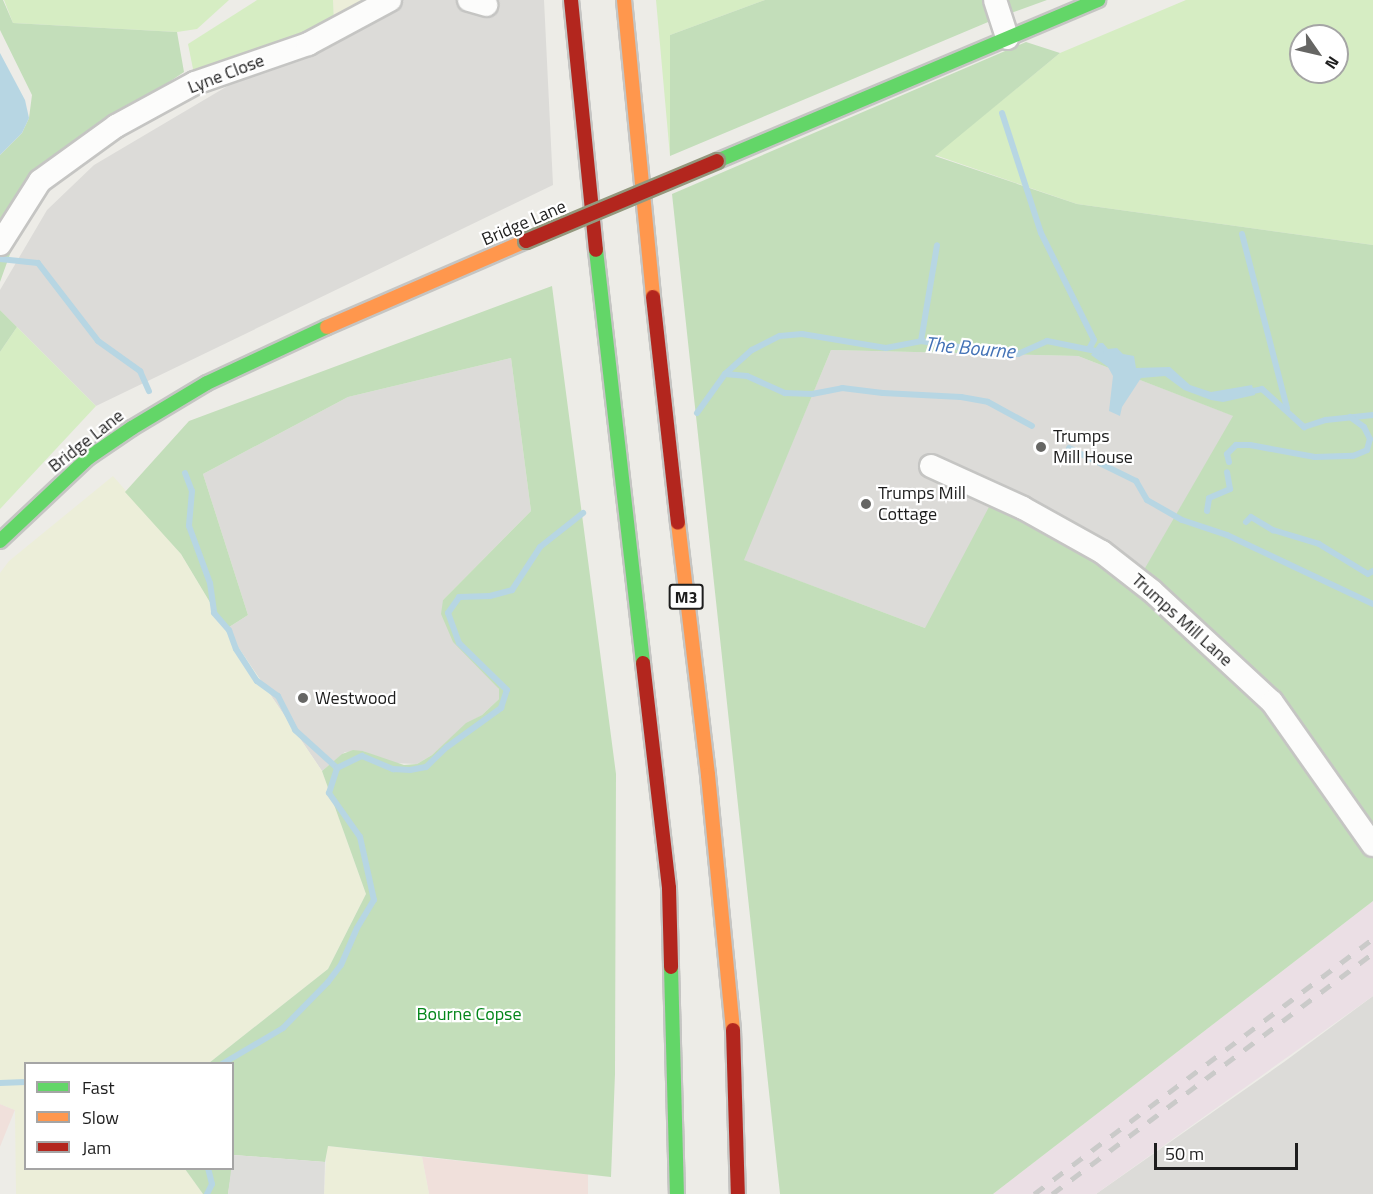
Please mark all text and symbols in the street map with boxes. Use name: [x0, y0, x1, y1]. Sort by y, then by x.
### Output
north arrow: [1289, 24, 1349, 84]
street label: Lyne Close: [185, 50, 267, 98]
text: N: [1319, 52, 1345, 74]
street label: Bridge Lane: [479, 196, 569, 250]
water label: The Bourne: [924, 331, 1016, 363]
street label: Bridge Lane: [44, 405, 128, 477]
place label: Trumps Mill House: [1053, 426, 1133, 468]
marker: Trumps Mill House: [1034, 440, 1048, 454]
place label: Trumps Mill Cottage: [878, 483, 966, 526]
marker: Trumps Mill Cottage: [859, 497, 873, 511]
street label: Trumps Mill Lane: [1127, 569, 1237, 671]
road number: M3: [668, 584, 704, 610]
place label: Westwood: [315, 687, 397, 709]
marker: Westwood: [296, 691, 310, 705]
park label: Bourne Copse: [416, 1003, 522, 1025]
legend: [24, 1062, 234, 1170]
text: Fast: [82, 1074, 115, 1101]
text: Slow: [82, 1104, 119, 1131]
scale bar: [1157, 1131, 1301, 1169]
text: Jam: [82, 1134, 111, 1161]
text: 50 m: [1165, 1140, 1204, 1167]

